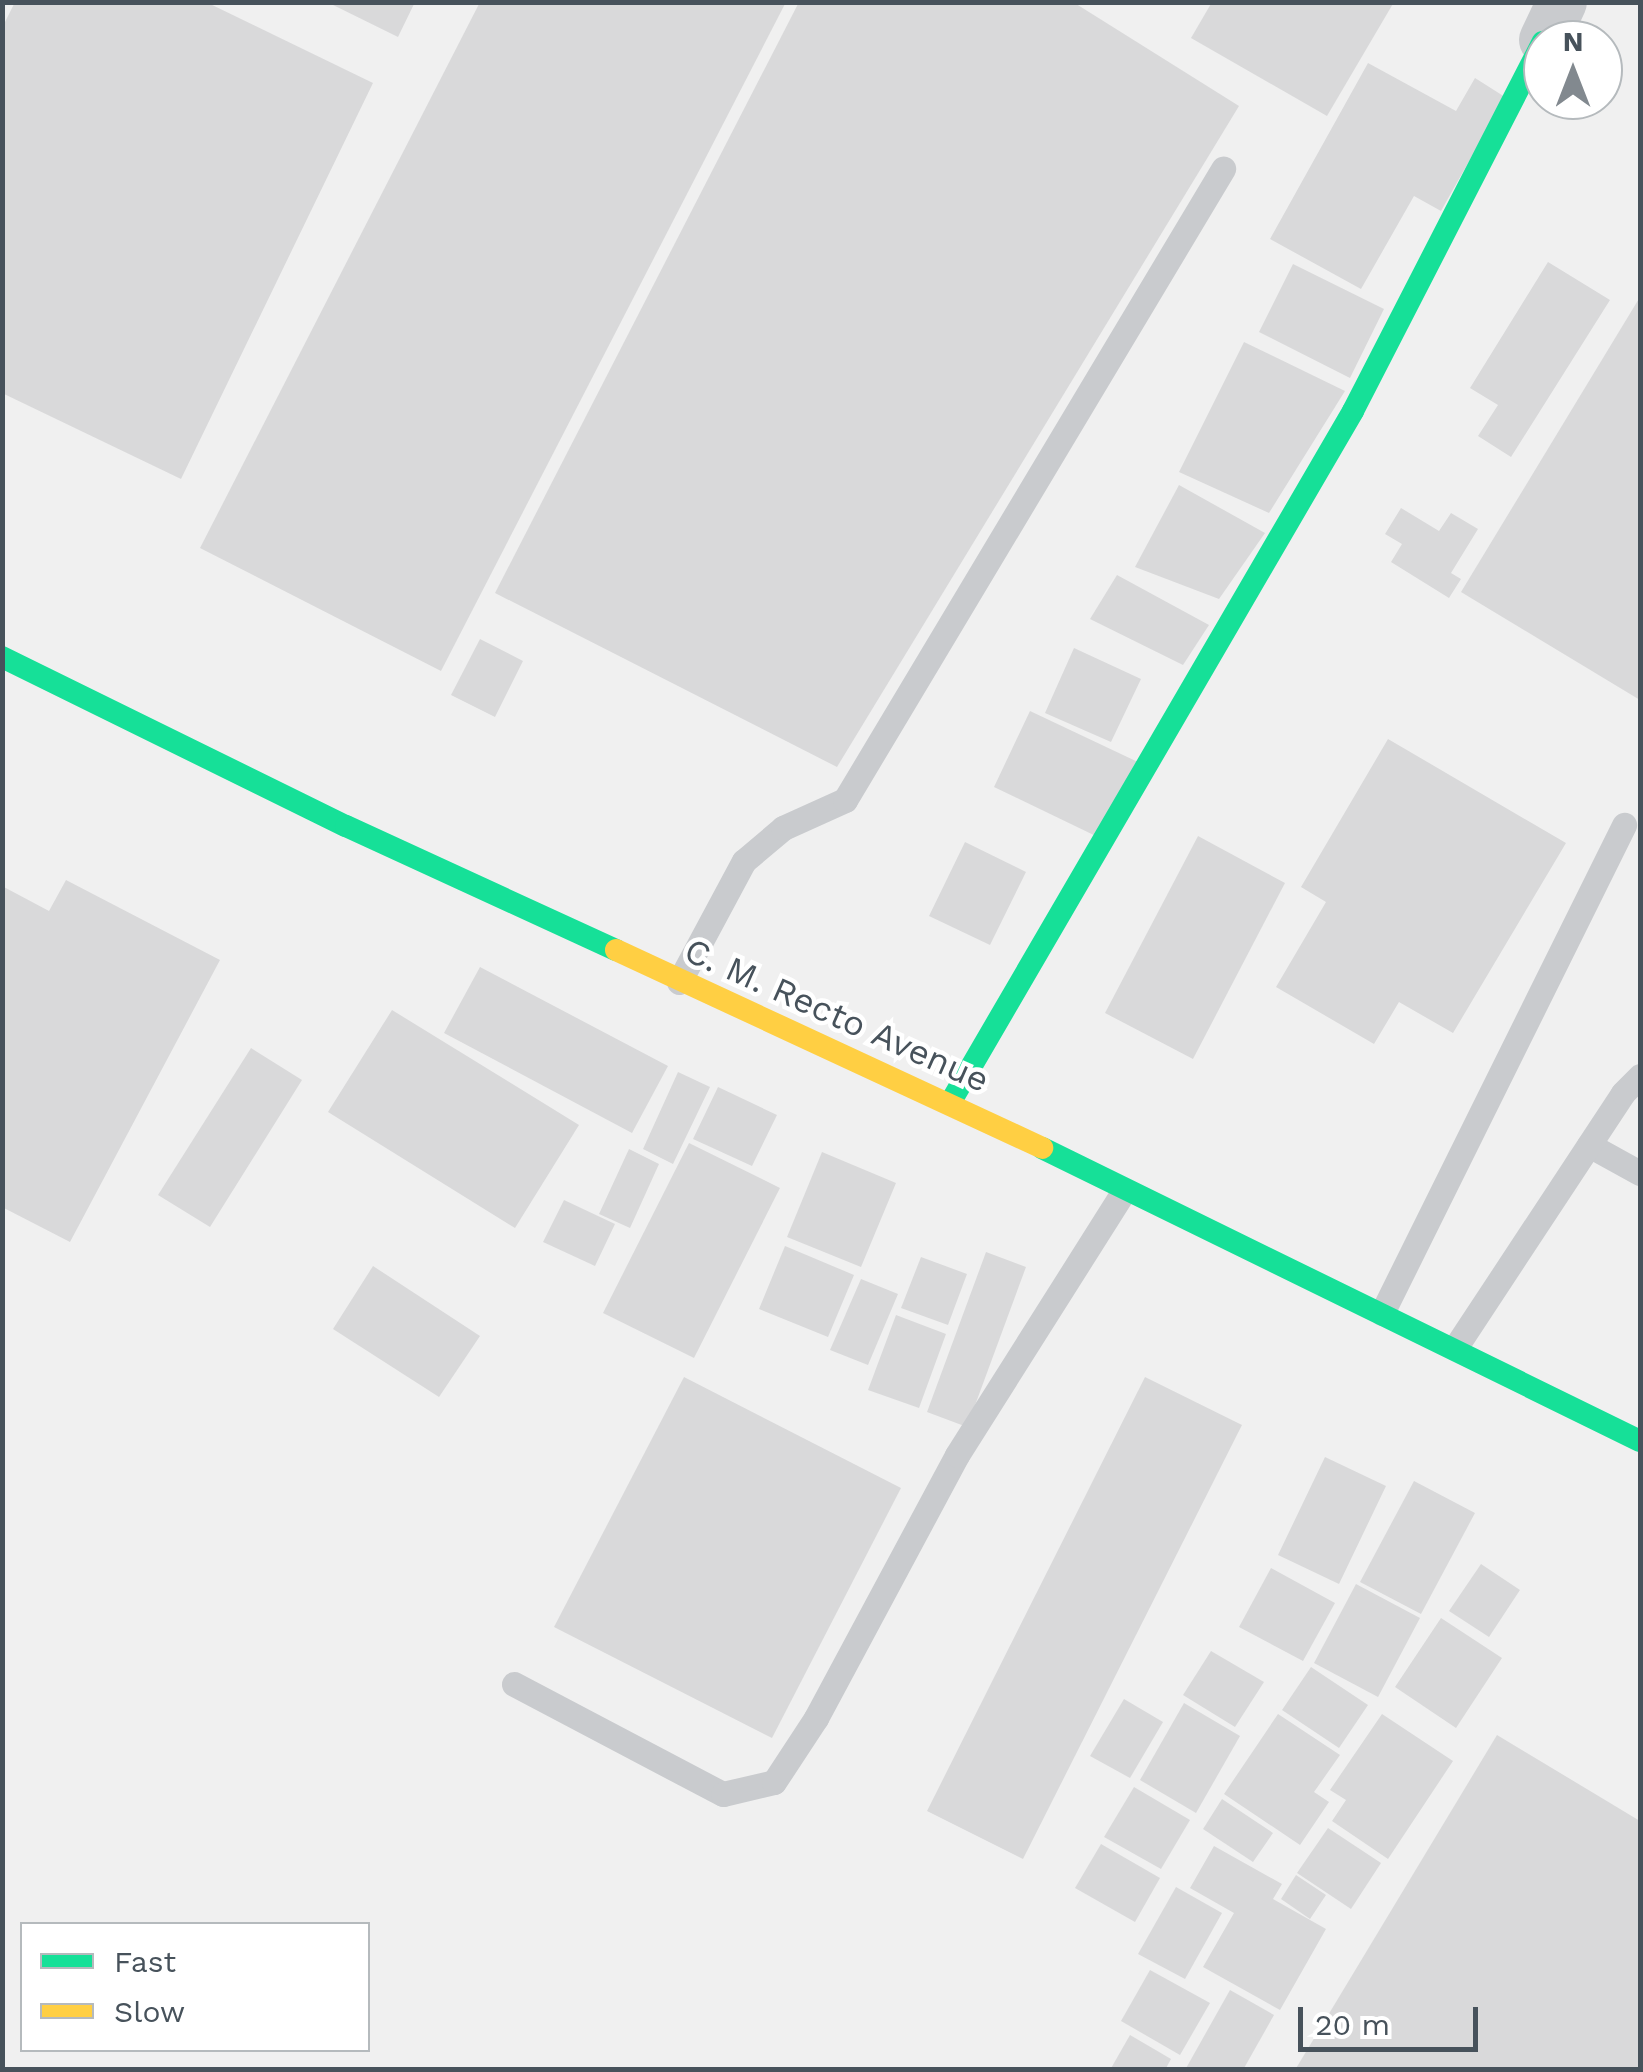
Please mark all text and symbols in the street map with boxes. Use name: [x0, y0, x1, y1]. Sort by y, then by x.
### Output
north arrow: [1523, 20, 1623, 120]
text: N: [1563, 25, 1583, 58]
street label: C. M. Recto Avenue: [678, 929, 996, 1101]
legend: [20, 1922, 370, 2052]
text: Fast: [114, 1944, 176, 1979]
scale bar: [1303, 1987, 1483, 2049]
text: Slow: [114, 1994, 185, 2029]
text: 20 m: [1315, 2007, 1390, 2042]

